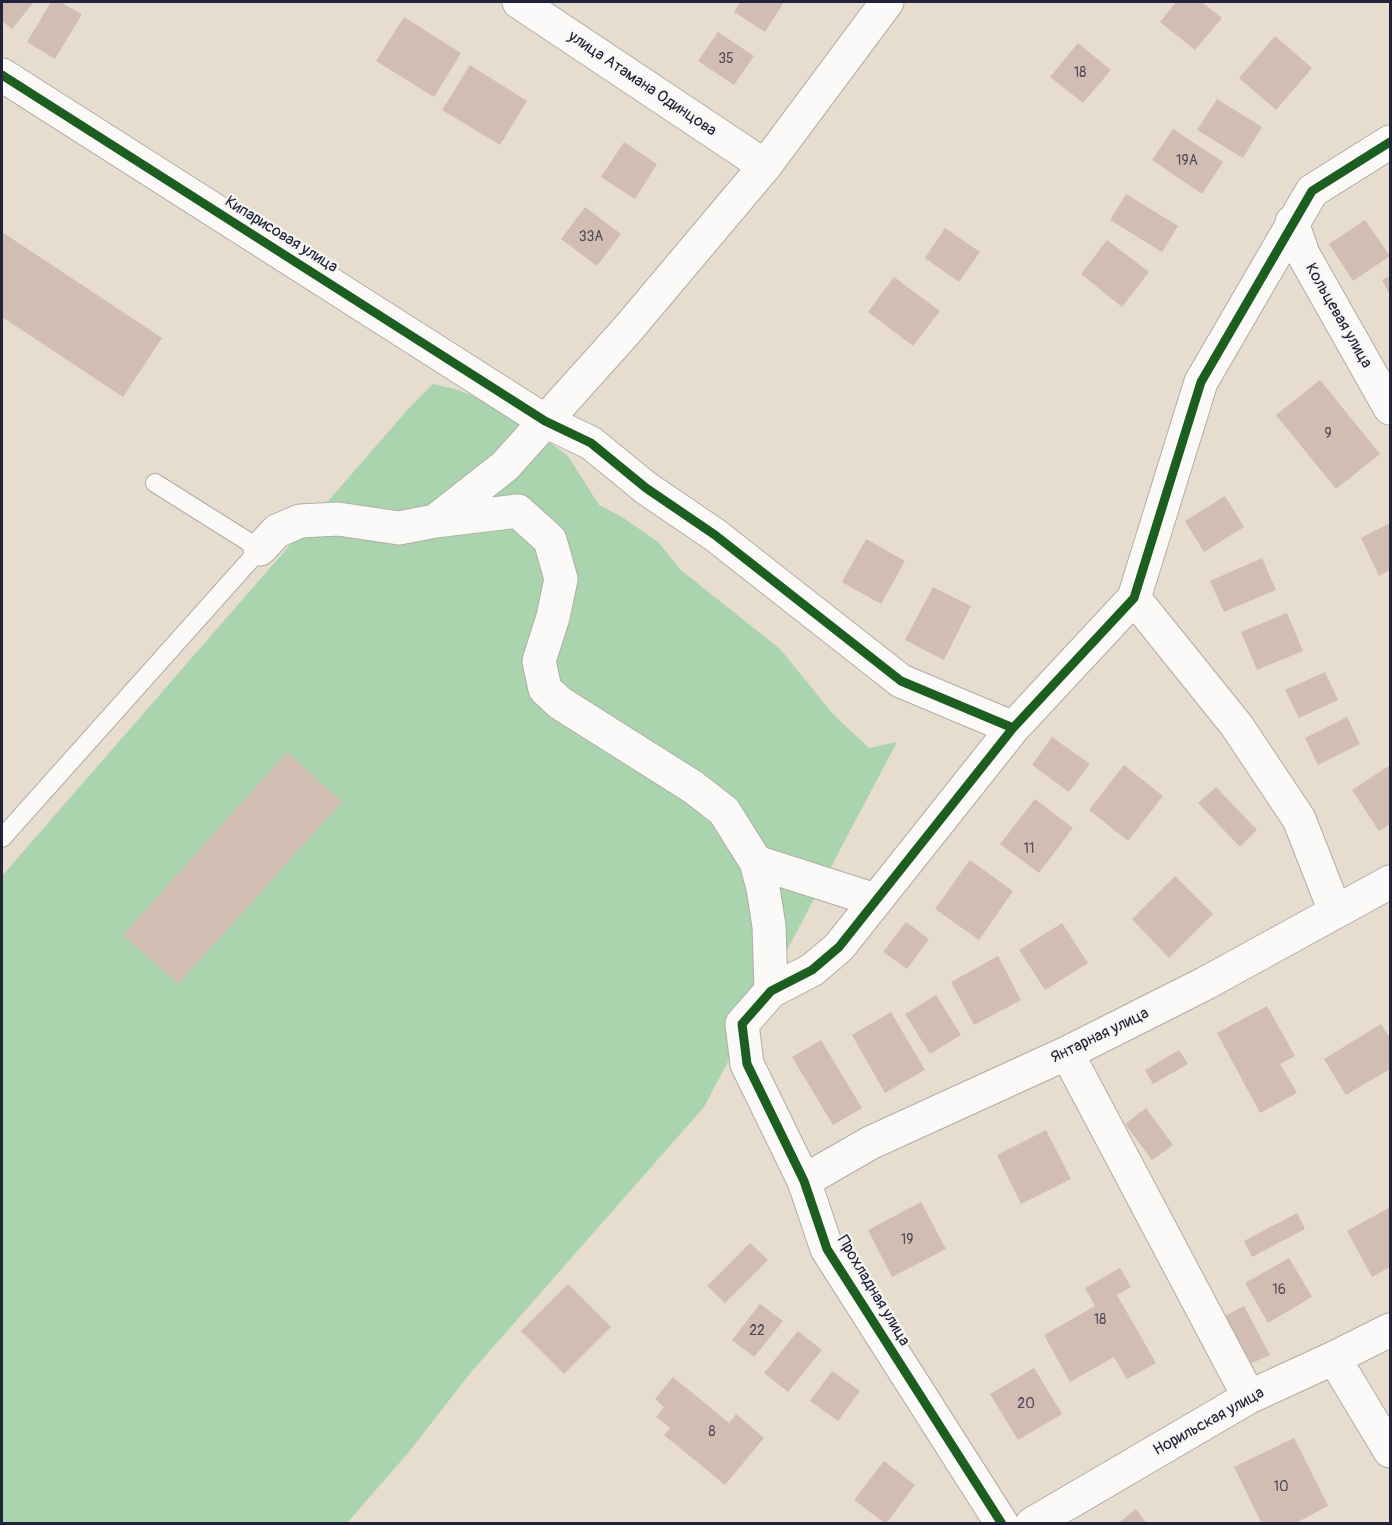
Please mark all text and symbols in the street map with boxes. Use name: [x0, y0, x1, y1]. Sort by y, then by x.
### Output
street label: улица Атамана Одинцова: [564, 27, 720, 141]
house number: 35: [718, 51, 734, 67]
house number: 18: [1074, 65, 1086, 81]
house number: 19А: [1176, 153, 1198, 169]
street label: Кипарисовая улица: [221, 193, 341, 277]
house number: 33А: [579, 229, 603, 245]
street label: Кольцевая улица: [1300, 260, 1376, 372]
house number: 9: [1324, 426, 1332, 442]
house number: 11: [1024, 841, 1034, 857]
street label: Янтарная улица: [1048, 1004, 1152, 1068]
street label: Прохладная улица: [832, 1232, 914, 1350]
house number: 19: [901, 1232, 913, 1248]
house number: 16: [1272, 1282, 1286, 1298]
house number: 18: [1094, 1312, 1106, 1328]
house number: 22: [749, 1323, 765, 1339]
street label: Норильская улица: [1150, 1384, 1268, 1460]
house number: 20: [1017, 1396, 1035, 1412]
house number: 8: [708, 1424, 716, 1440]
house number: 10: [1273, 1479, 1289, 1495]

